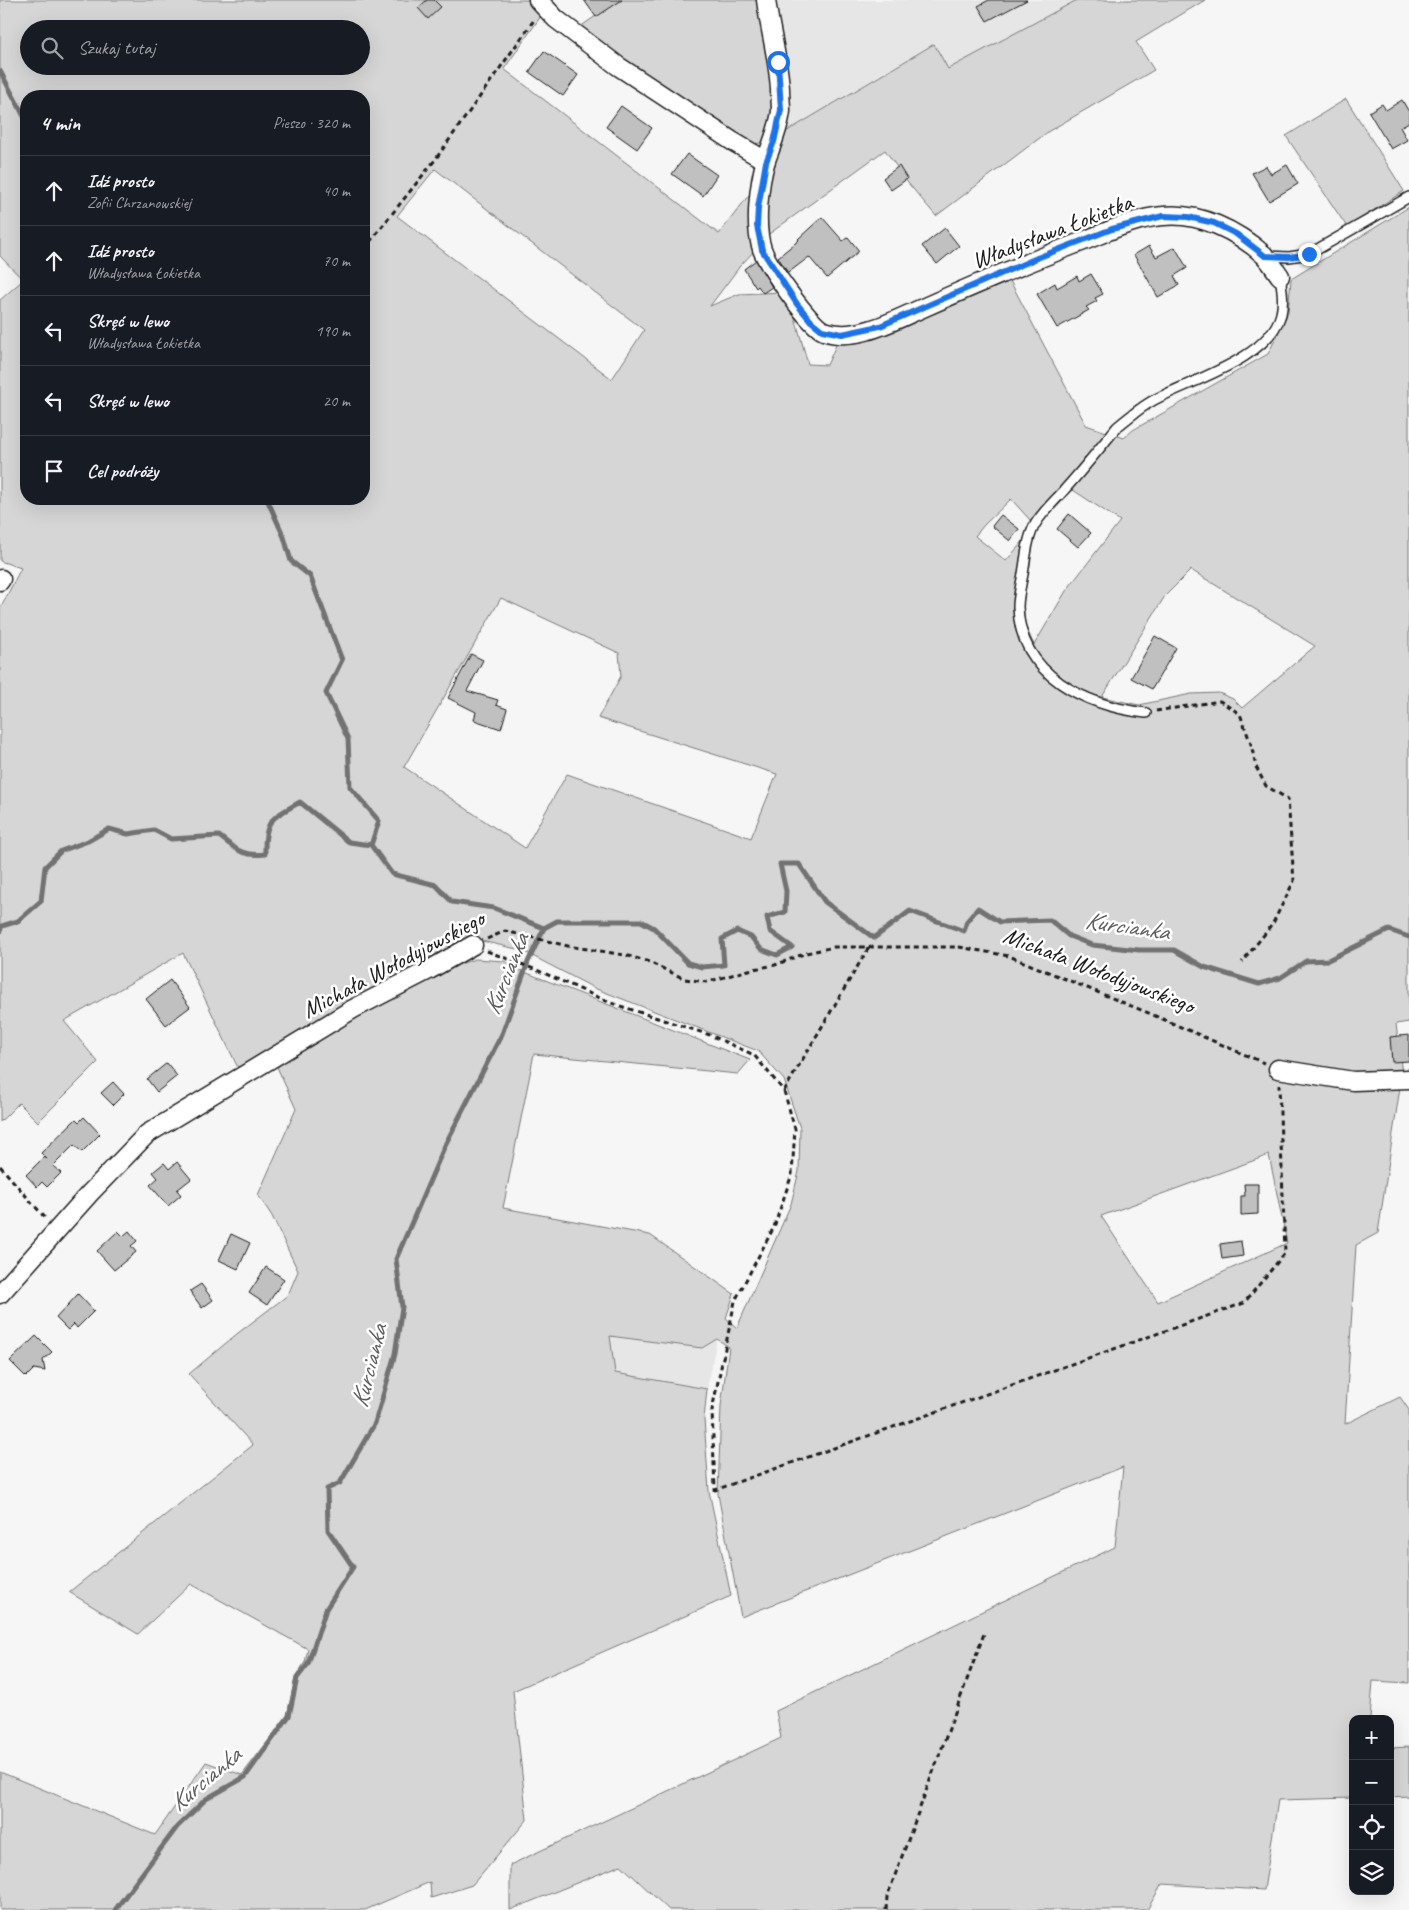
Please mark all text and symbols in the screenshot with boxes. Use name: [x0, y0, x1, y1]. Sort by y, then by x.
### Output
search box: [20, 20, 370, 75]
icon: search: [38, 34, 66, 62]
text: Szukaj tutaj: [78, 36, 155, 60]
route start: [767, 51, 790, 74]
text: 4 min: [40, 110, 80, 136]
text: Pieszo · 320 m: [273, 113, 350, 133]
text: Idź prosto: [87, 169, 154, 193]
icon: ahead: [40, 177, 68, 205]
text: 40 m: [323, 181, 350, 201]
street label: Władysława Łokietka: [968, 186, 1138, 275]
text: Zofii Chrzanowskiej: [87, 193, 191, 213]
text: Idź prosto: [87, 239, 154, 263]
route end: [1298, 243, 1321, 266]
icon: ahead: [40, 247, 68, 275]
text: 70 m: [323, 251, 350, 271]
text: Władysława Łokietka: [87, 263, 200, 283]
text: Skręć w lewo: [87, 309, 169, 333]
icon: left: [40, 317, 68, 345]
text: 190 m: [316, 321, 350, 341]
text: Władysława Łokietka: [87, 333, 200, 353]
icon: left: [40, 387, 68, 415]
text: Skręć w lewo: [87, 389, 169, 413]
text: 20 m: [323, 391, 350, 411]
icon: arrive: [40, 457, 68, 485]
text: Cel podróży: [87, 459, 158, 483]
street label: Michała Wołodyjowskiego: [297, 902, 491, 1025]
water label: Kurcianka: [1083, 904, 1173, 948]
street label: Michała Wołodyjowskiego: [999, 920, 1201, 1021]
water label: Kurcianka: [475, 927, 537, 1019]
water label: Kurcianka: [343, 1319, 395, 1411]
map controls: [1349, 1715, 1394, 1895]
button: +: [1349, 1715, 1394, 1760]
water label: Kurcianka: [162, 1738, 249, 1818]
button: −: [1349, 1760, 1394, 1805]
button: locate: [1349, 1805, 1394, 1850]
button: layers: [1349, 1850, 1394, 1895]

